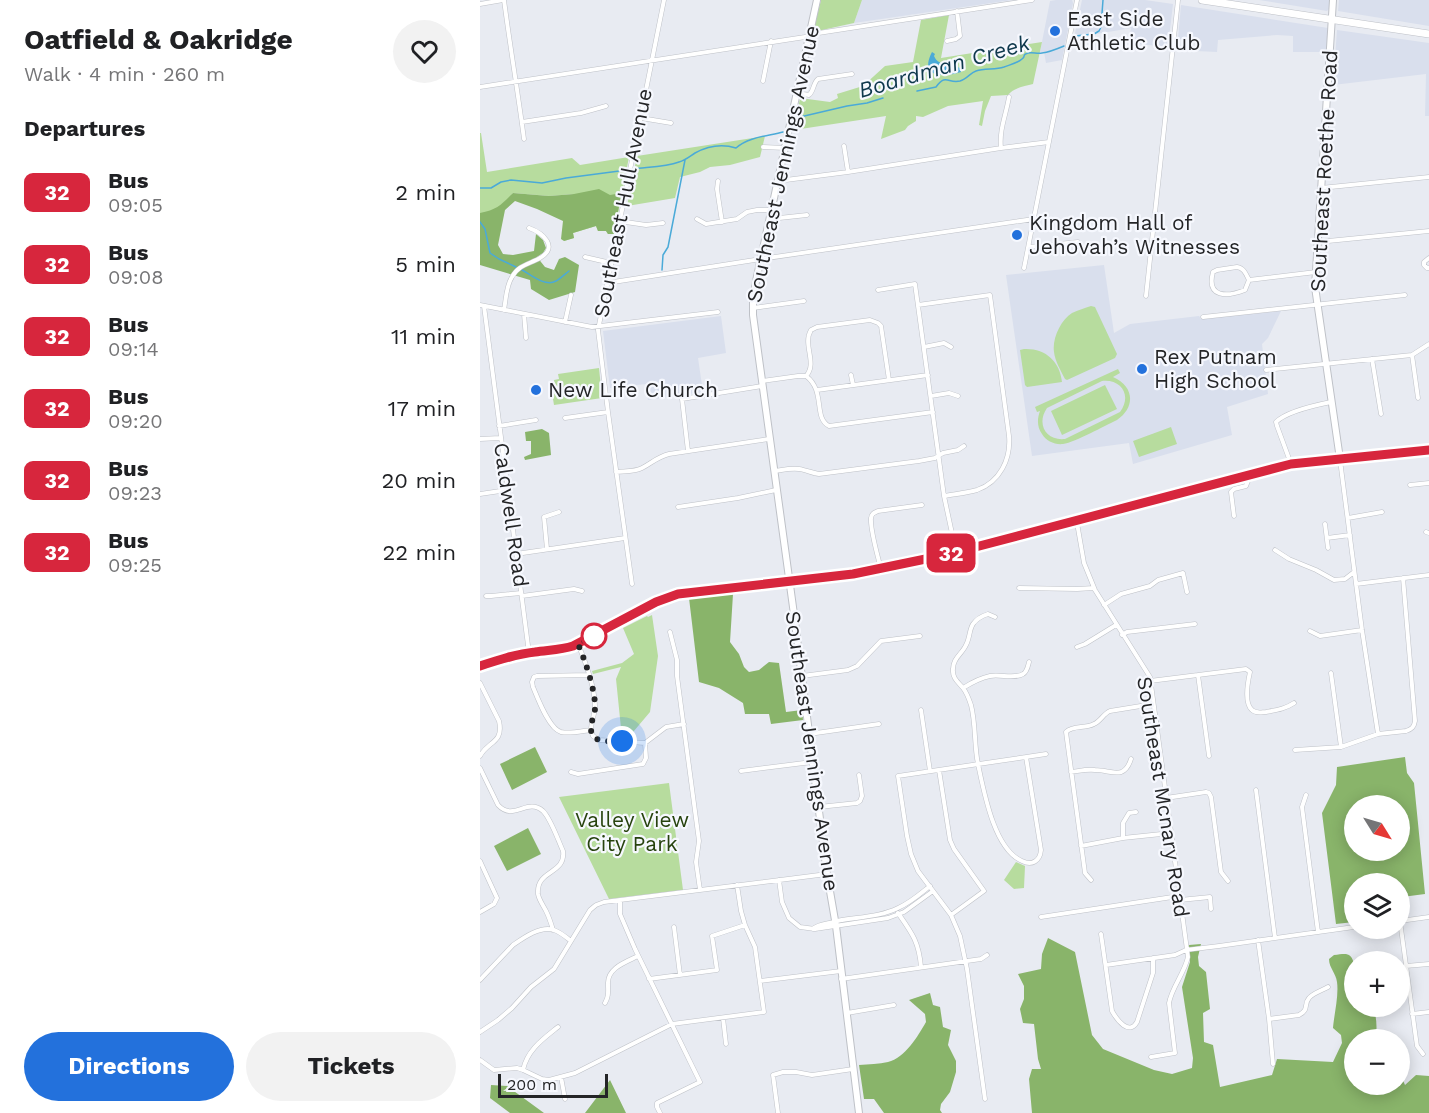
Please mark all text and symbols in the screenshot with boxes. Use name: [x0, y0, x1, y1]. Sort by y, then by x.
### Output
place label: East Side Athletic Club: [1067, 6, 1200, 55]
button: heart: [393, 20, 456, 83]
text: Oatfield & Oakridge: [24, 23, 293, 56]
street label: Southeast Jennings Avenue: [741, 23, 824, 305]
marker: East Side Athletic Club: [1048, 24, 1062, 38]
water label: Boardman Creek: [856, 30, 1034, 103]
street label: Southeast Roethe Road: [1305, 49, 1342, 293]
text: Walk · 4 min · 260 m: [24, 62, 225, 86]
street label: Southeast Hull Avenue: [588, 86, 657, 320]
text: Departures: [24, 116, 145, 141]
text: Bus: [108, 168, 148, 193]
text: 32: [45, 180, 69, 205]
text: 2 min: [395, 180, 456, 205]
text: 09:05: [108, 193, 163, 217]
place label: Kingdom Hall of Jehovah’s Witnesses: [1029, 210, 1240, 259]
marker: Kingdom Hall of Jehovah’s Witnesses: [1010, 228, 1024, 242]
text: Bus: [108, 240, 148, 265]
text: 32: [45, 252, 69, 277]
text: 5 min: [395, 252, 456, 277]
text: 09:08: [108, 265, 163, 289]
text: Bus: [108, 312, 148, 337]
text: 32: [45, 324, 69, 349]
text: 11 min: [391, 324, 456, 349]
text: 09:14: [108, 337, 159, 361]
place label: Rex Putnam High School: [1154, 344, 1277, 393]
marker: Rex Putnam High School: [1135, 362, 1149, 376]
place label: New Life Church: [548, 377, 718, 402]
marker: New Life Church: [529, 383, 543, 397]
text: Bus: [108, 384, 148, 409]
text: 32: [45, 396, 69, 421]
text: 17 min: [388, 396, 456, 421]
text: 09:20: [108, 409, 163, 433]
street label: Caldwell Road: [489, 441, 534, 589]
text: Bus: [108, 456, 148, 481]
text: 32: [45, 468, 69, 493]
text: 20 min: [382, 468, 456, 493]
text: 09:23: [108, 481, 162, 505]
text: Bus: [108, 528, 148, 553]
line badge: 32: [924, 534, 978, 572]
text: 32: [45, 540, 69, 565]
text: 22 min: [382, 540, 456, 565]
text: 32: [939, 541, 963, 566]
text: 09:25: [108, 553, 162, 577]
street label: Southeast Jennings Avenue: [780, 609, 845, 893]
unlabelled marker: [581, 623, 607, 649]
street label: Southeast Mcnary Road: [1132, 675, 1195, 919]
your location: [607, 726, 637, 756]
north arrow: [1344, 795, 1410, 861]
map controls: [1344, 795, 1410, 1095]
park label: Valley View City Park: [575, 807, 689, 856]
button: layers: [1344, 873, 1410, 939]
button: +: [1344, 951, 1410, 1017]
button: −: [1344, 1029, 1410, 1095]
button: Directions: [24, 1032, 234, 1101]
button: Tickets: [246, 1032, 456, 1101]
scale bar: [498, 1071, 608, 1098]
text: 200 m: [507, 1075, 557, 1094]

